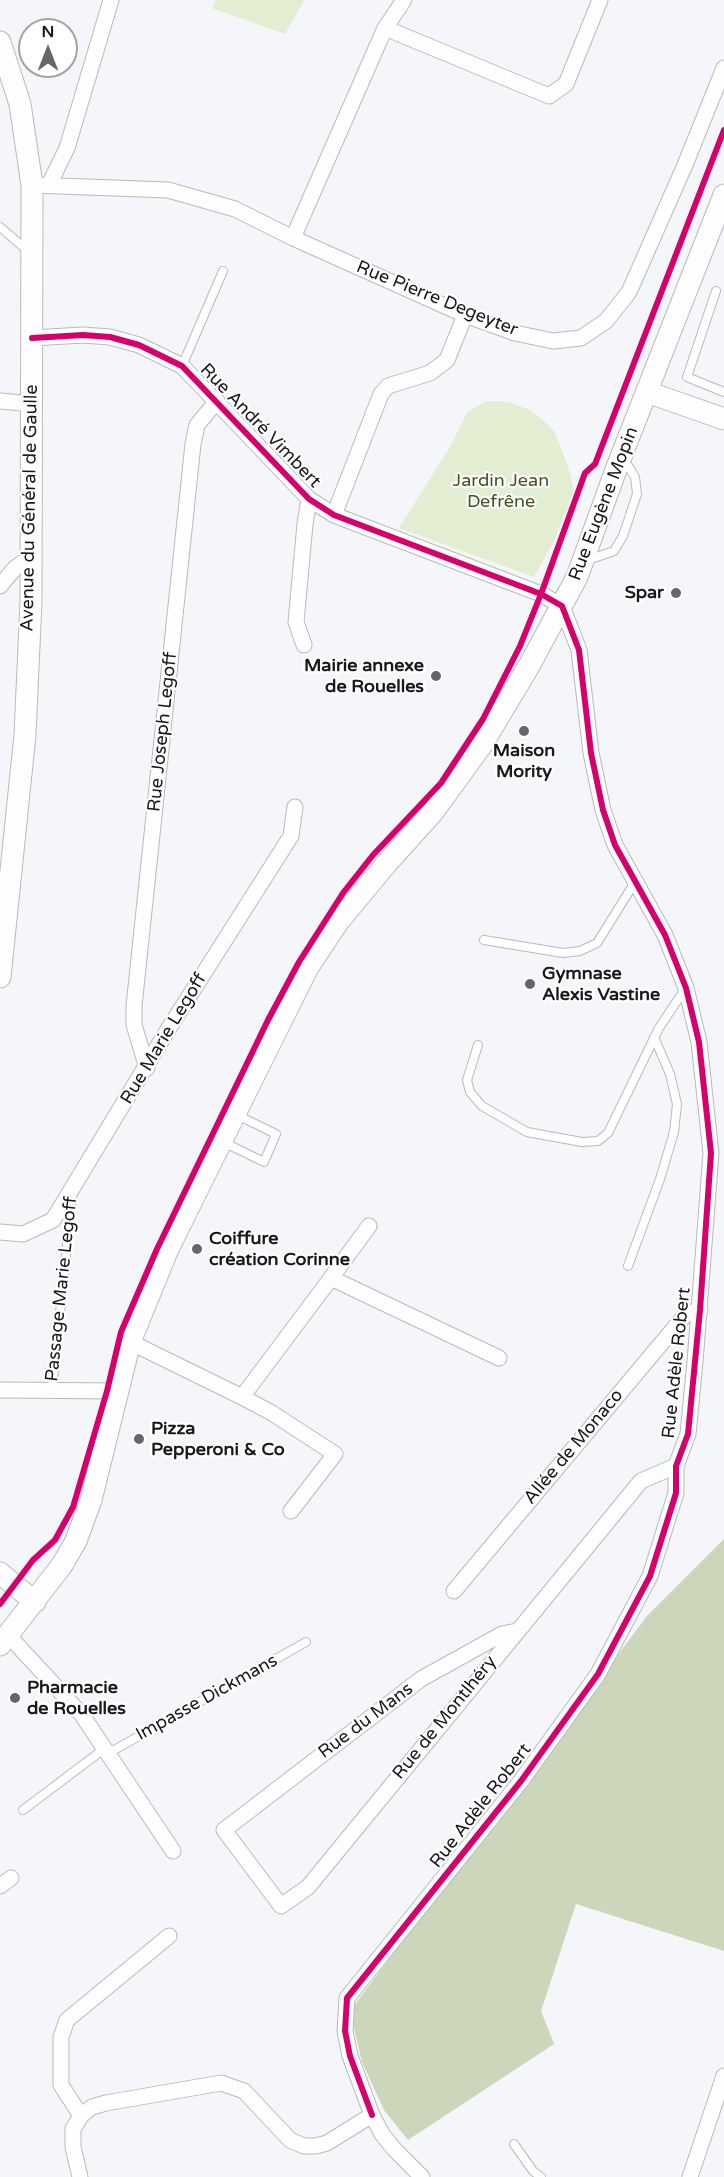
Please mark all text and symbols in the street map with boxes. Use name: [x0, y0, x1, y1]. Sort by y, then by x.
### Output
north arrow: [18, 18, 78, 78]
text: N: [42, 22, 54, 42]
street label: Rue Pierre Degeyter: [353, 257, 521, 341]
street label: Rue André Vimbert: [195, 359, 325, 493]
street label: Avenue du Général de Gaulle: [17, 384, 43, 632]
street label: Rue Eugène Mopin: [565, 424, 643, 584]
park label: Jardin Jean Defrêne: [453, 470, 549, 512]
place label: Spar: [625, 582, 664, 604]
marker: Spar: [669, 586, 683, 600]
street label: Rue Joseph Legoff: [144, 651, 182, 813]
place label: Mairie annexe de Rouelles: [304, 655, 424, 698]
marker: Mairie annexe de Rouelles: [429, 669, 443, 683]
marker: Maison Mority: [517, 724, 531, 738]
place label: Maison Mority: [493, 740, 555, 783]
place label: Gymnase Alexis Vastine: [542, 963, 660, 1006]
street label: Rue Marie Legoff: [116, 970, 212, 1108]
marker: Gymnase Alexis Vastine: [523, 977, 537, 991]
street label: Passage Marie Legoff: [42, 1195, 82, 1383]
place label: Coiffure création Corinne: [209, 1228, 350, 1270]
marker: Coiffure création Corinne: [190, 1242, 204, 1256]
street label: Rue Adèle Robert: [658, 1286, 696, 1440]
street label: Allée de Monaco: [520, 1385, 628, 1509]
place label: Pizza Pepperoni & Co: [151, 1418, 285, 1460]
marker: Pizza Pepperoni & Co: [132, 1432, 146, 1446]
street label: Impasse Dickmans: [132, 1650, 282, 1746]
street label: Rue de Montlhéry: [389, 1652, 501, 1784]
place label: Pharmacie de Rouelles: [27, 1677, 126, 1720]
street label: Rue du Mans: [314, 1678, 418, 1764]
marker: Pharmacie de Rouelles: [8, 1691, 22, 1705]
street label: Rue Adèle Robert: [426, 1740, 536, 1872]

